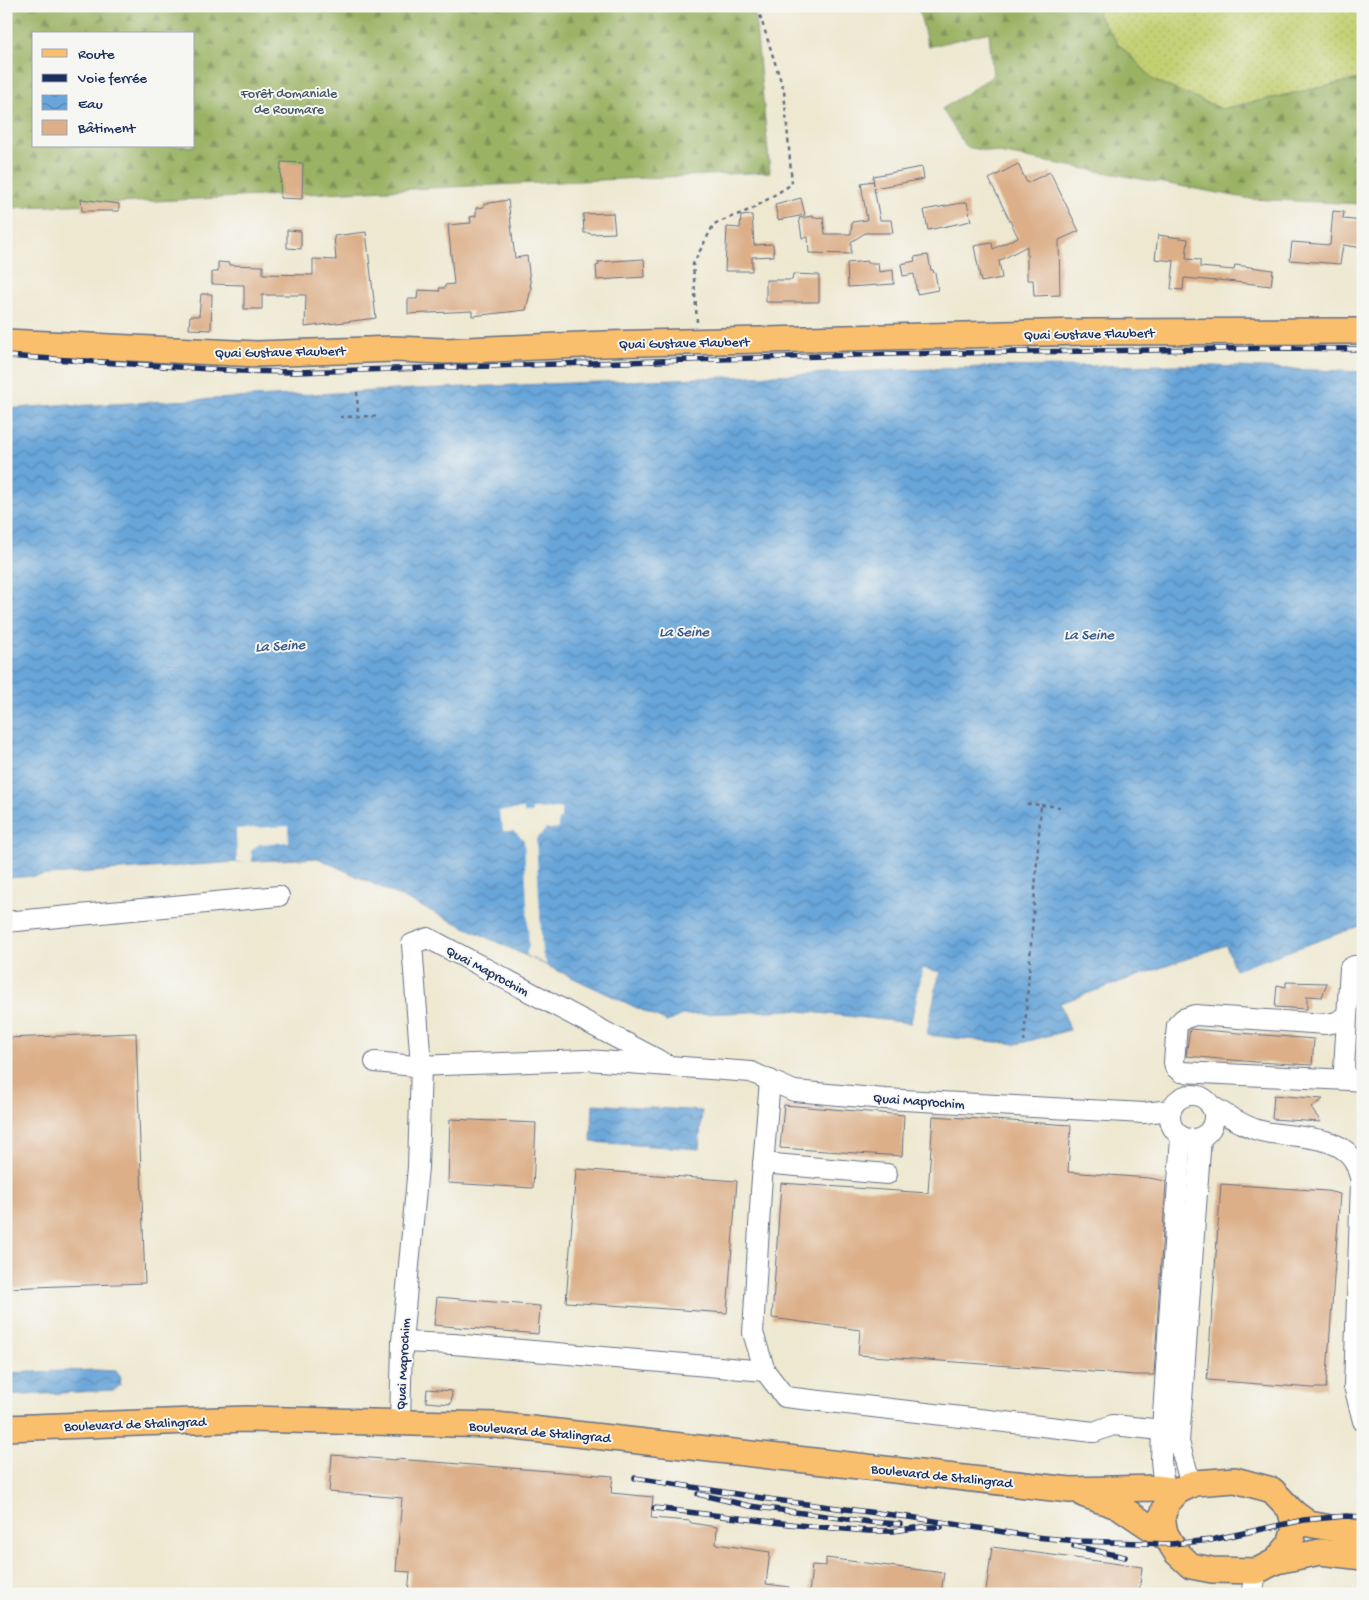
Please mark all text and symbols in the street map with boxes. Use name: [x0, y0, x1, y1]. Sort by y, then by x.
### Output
legend: [32, 32, 195, 148]
text: Route: [78, 46, 115, 64]
text: Voie ferrée: [77, 70, 147, 88]
park label: Forêt domaniale de Roumare: [240, 86, 338, 119]
text: Eau: [78, 96, 103, 114]
text: Bâtiment: [77, 120, 137, 138]
street label: Quai Gustave Flaubert: [1024, 326, 1156, 345]
street label: Quai Gustave Flaubert: [619, 335, 751, 354]
street label: Quai Gustave Flaubert: [215, 344, 347, 363]
water label: La Seine: [659, 624, 710, 642]
water label: La Seine: [1064, 627, 1115, 645]
water label: La Seine: [255, 637, 307, 657]
street label: Quai Maprochim: [442, 943, 531, 1001]
street label: Quai Maprochim: [872, 1091, 965, 1114]
street label: Quai Maprochim: [394, 1318, 415, 1410]
street label: Boulevard de Stalingrad: [63, 1414, 208, 1437]
street label: Boulevard de Stalingrad: [467, 1419, 613, 1448]
street label: Boulevard de Stalingrad: [869, 1462, 1015, 1494]

